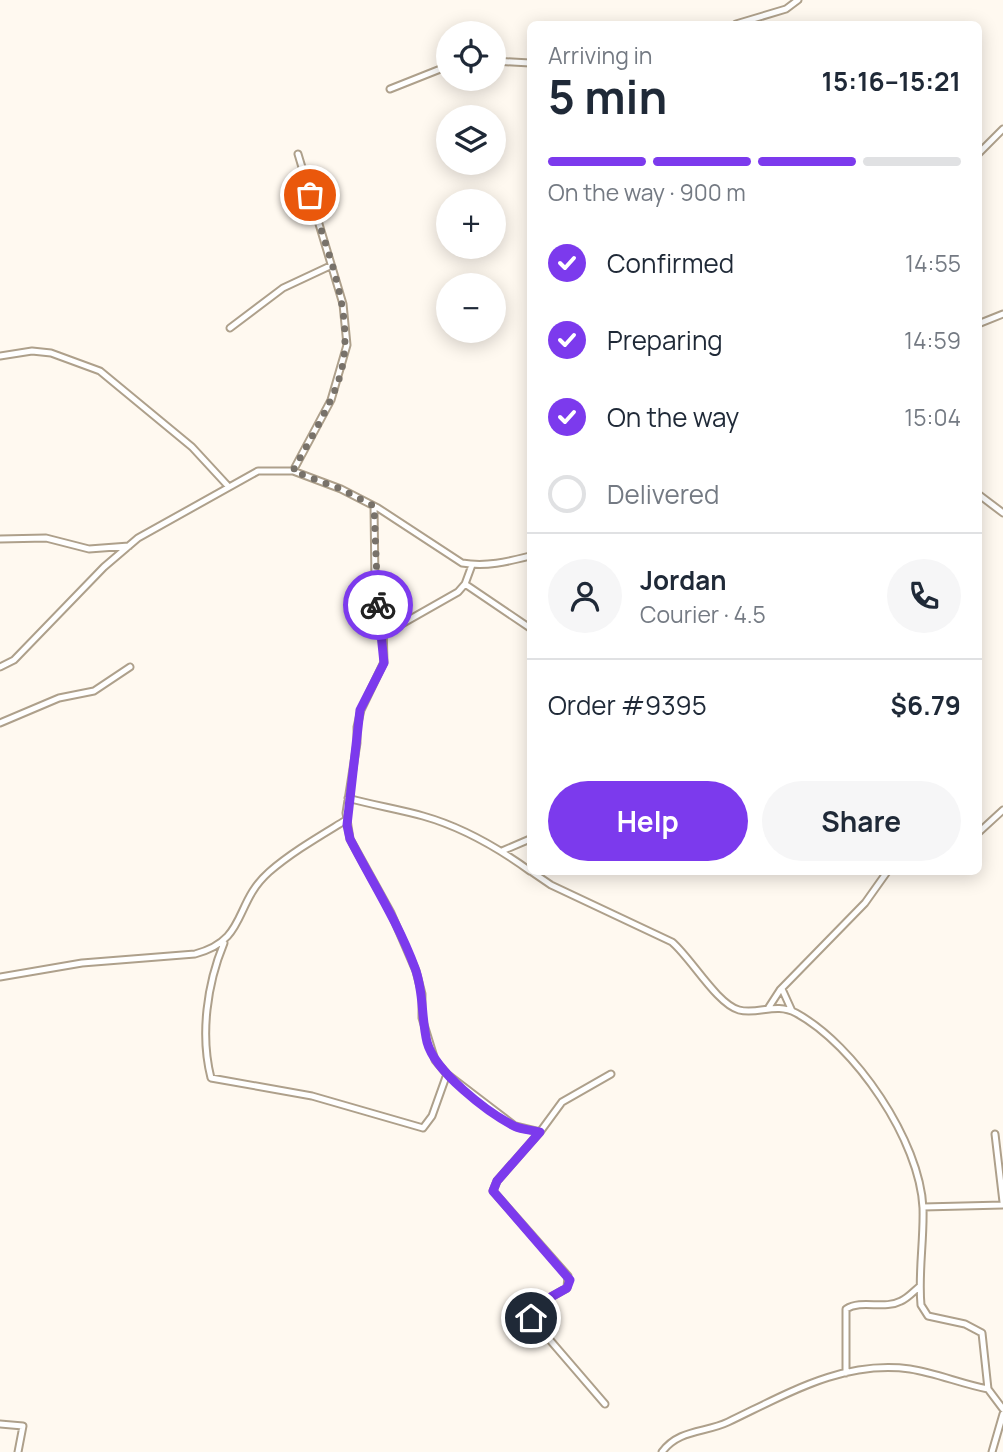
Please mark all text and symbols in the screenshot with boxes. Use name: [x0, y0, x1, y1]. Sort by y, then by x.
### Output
map controls: [436, 21, 506, 343]
button: locate: [436, 21, 506, 91]
text: Arriving in: [548, 39, 653, 71]
text: 15:16–15:21: [822, 63, 961, 99]
text: 5 min: [548, 65, 667, 128]
button: layers: [436, 105, 506, 175]
pin: [280, 165, 340, 225]
icon: bag: [291, 176, 329, 214]
text: On the way · 900 m: [548, 176, 746, 208]
button: +: [436, 189, 506, 259]
icon: check: [548, 244, 586, 282]
text: Confirmed: [607, 245, 734, 281]
text: 14:55: [905, 247, 961, 279]
button: −: [436, 273, 506, 343]
icon: check: [548, 321, 586, 359]
text: Preparing: [607, 322, 723, 358]
text: 14:59: [904, 324, 961, 356]
icon: check: [548, 398, 586, 436]
text: On the way: [607, 399, 739, 435]
text: 15:04: [904, 401, 961, 433]
text: Delivered: [607, 476, 719, 512]
button: person: [548, 559, 622, 633]
button: phone: [887, 559, 961, 633]
text: Jordan: [640, 562, 726, 598]
courier: [343, 570, 413, 640]
icon: bike: [359, 586, 397, 624]
text: Courier · 4.5: [640, 598, 766, 630]
text: Order #9395: [548, 687, 707, 723]
text: $6.79: [891, 687, 961, 723]
button: Help: [548, 781, 748, 861]
button: Share: [762, 781, 961, 861]
pin: [501, 1288, 561, 1348]
icon: home: [512, 1299, 550, 1337]

